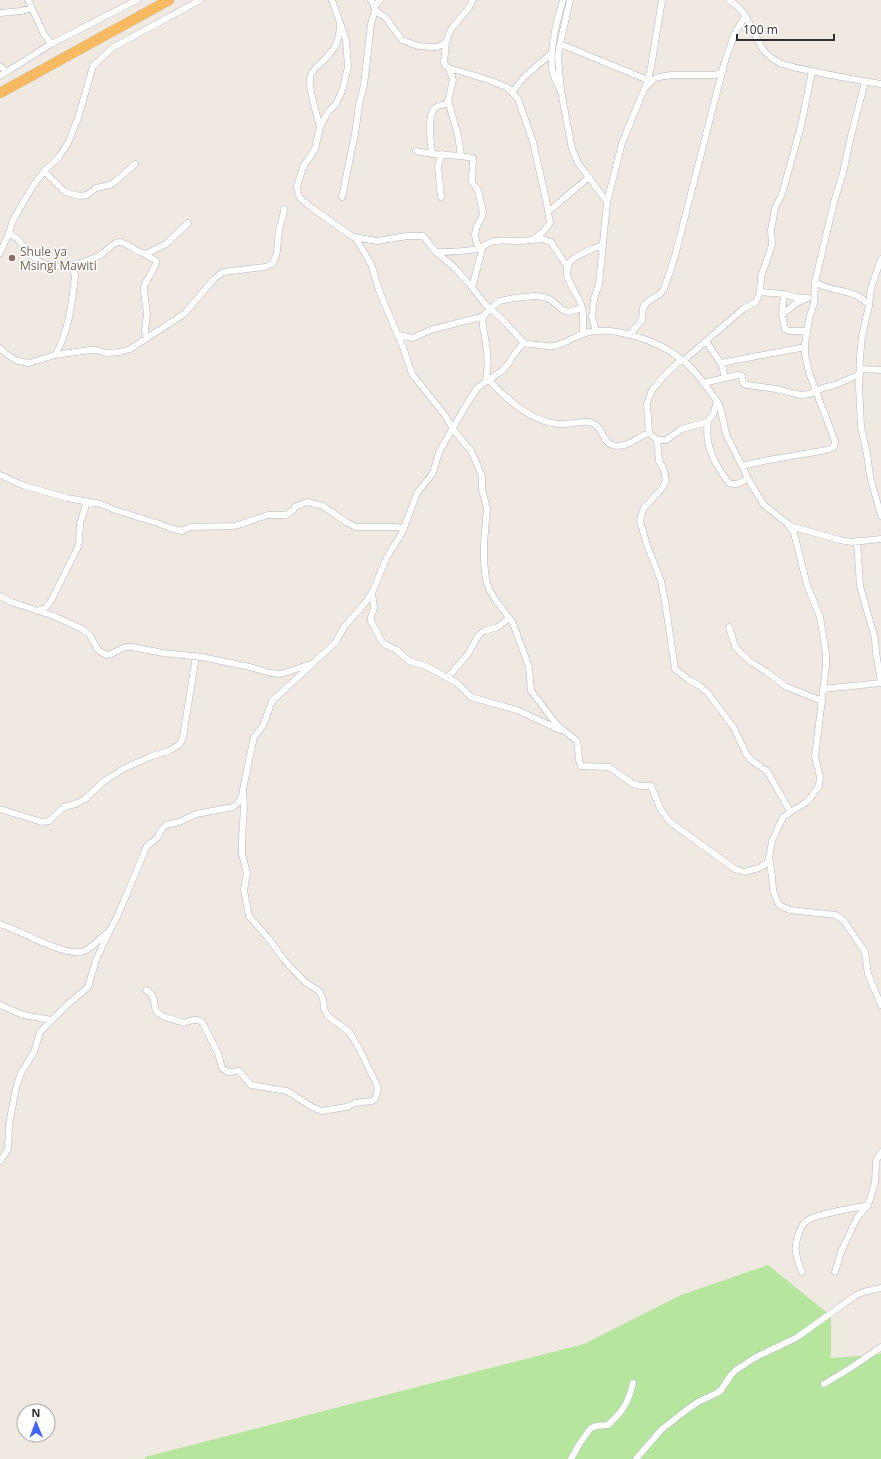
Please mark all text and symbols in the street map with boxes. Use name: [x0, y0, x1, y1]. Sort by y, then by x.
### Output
scale bar: [737, 16, 834, 42]
text: 100 m: [743, 21, 778, 38]
place label: Shule ya Msingi Mawiti: [20, 243, 97, 274]
marker: Shule ya Msingi Mawiti: [7, 253, 17, 263]
north arrow: [16, 1403, 56, 1443]
text: N: [31, 1405, 40, 1420]

